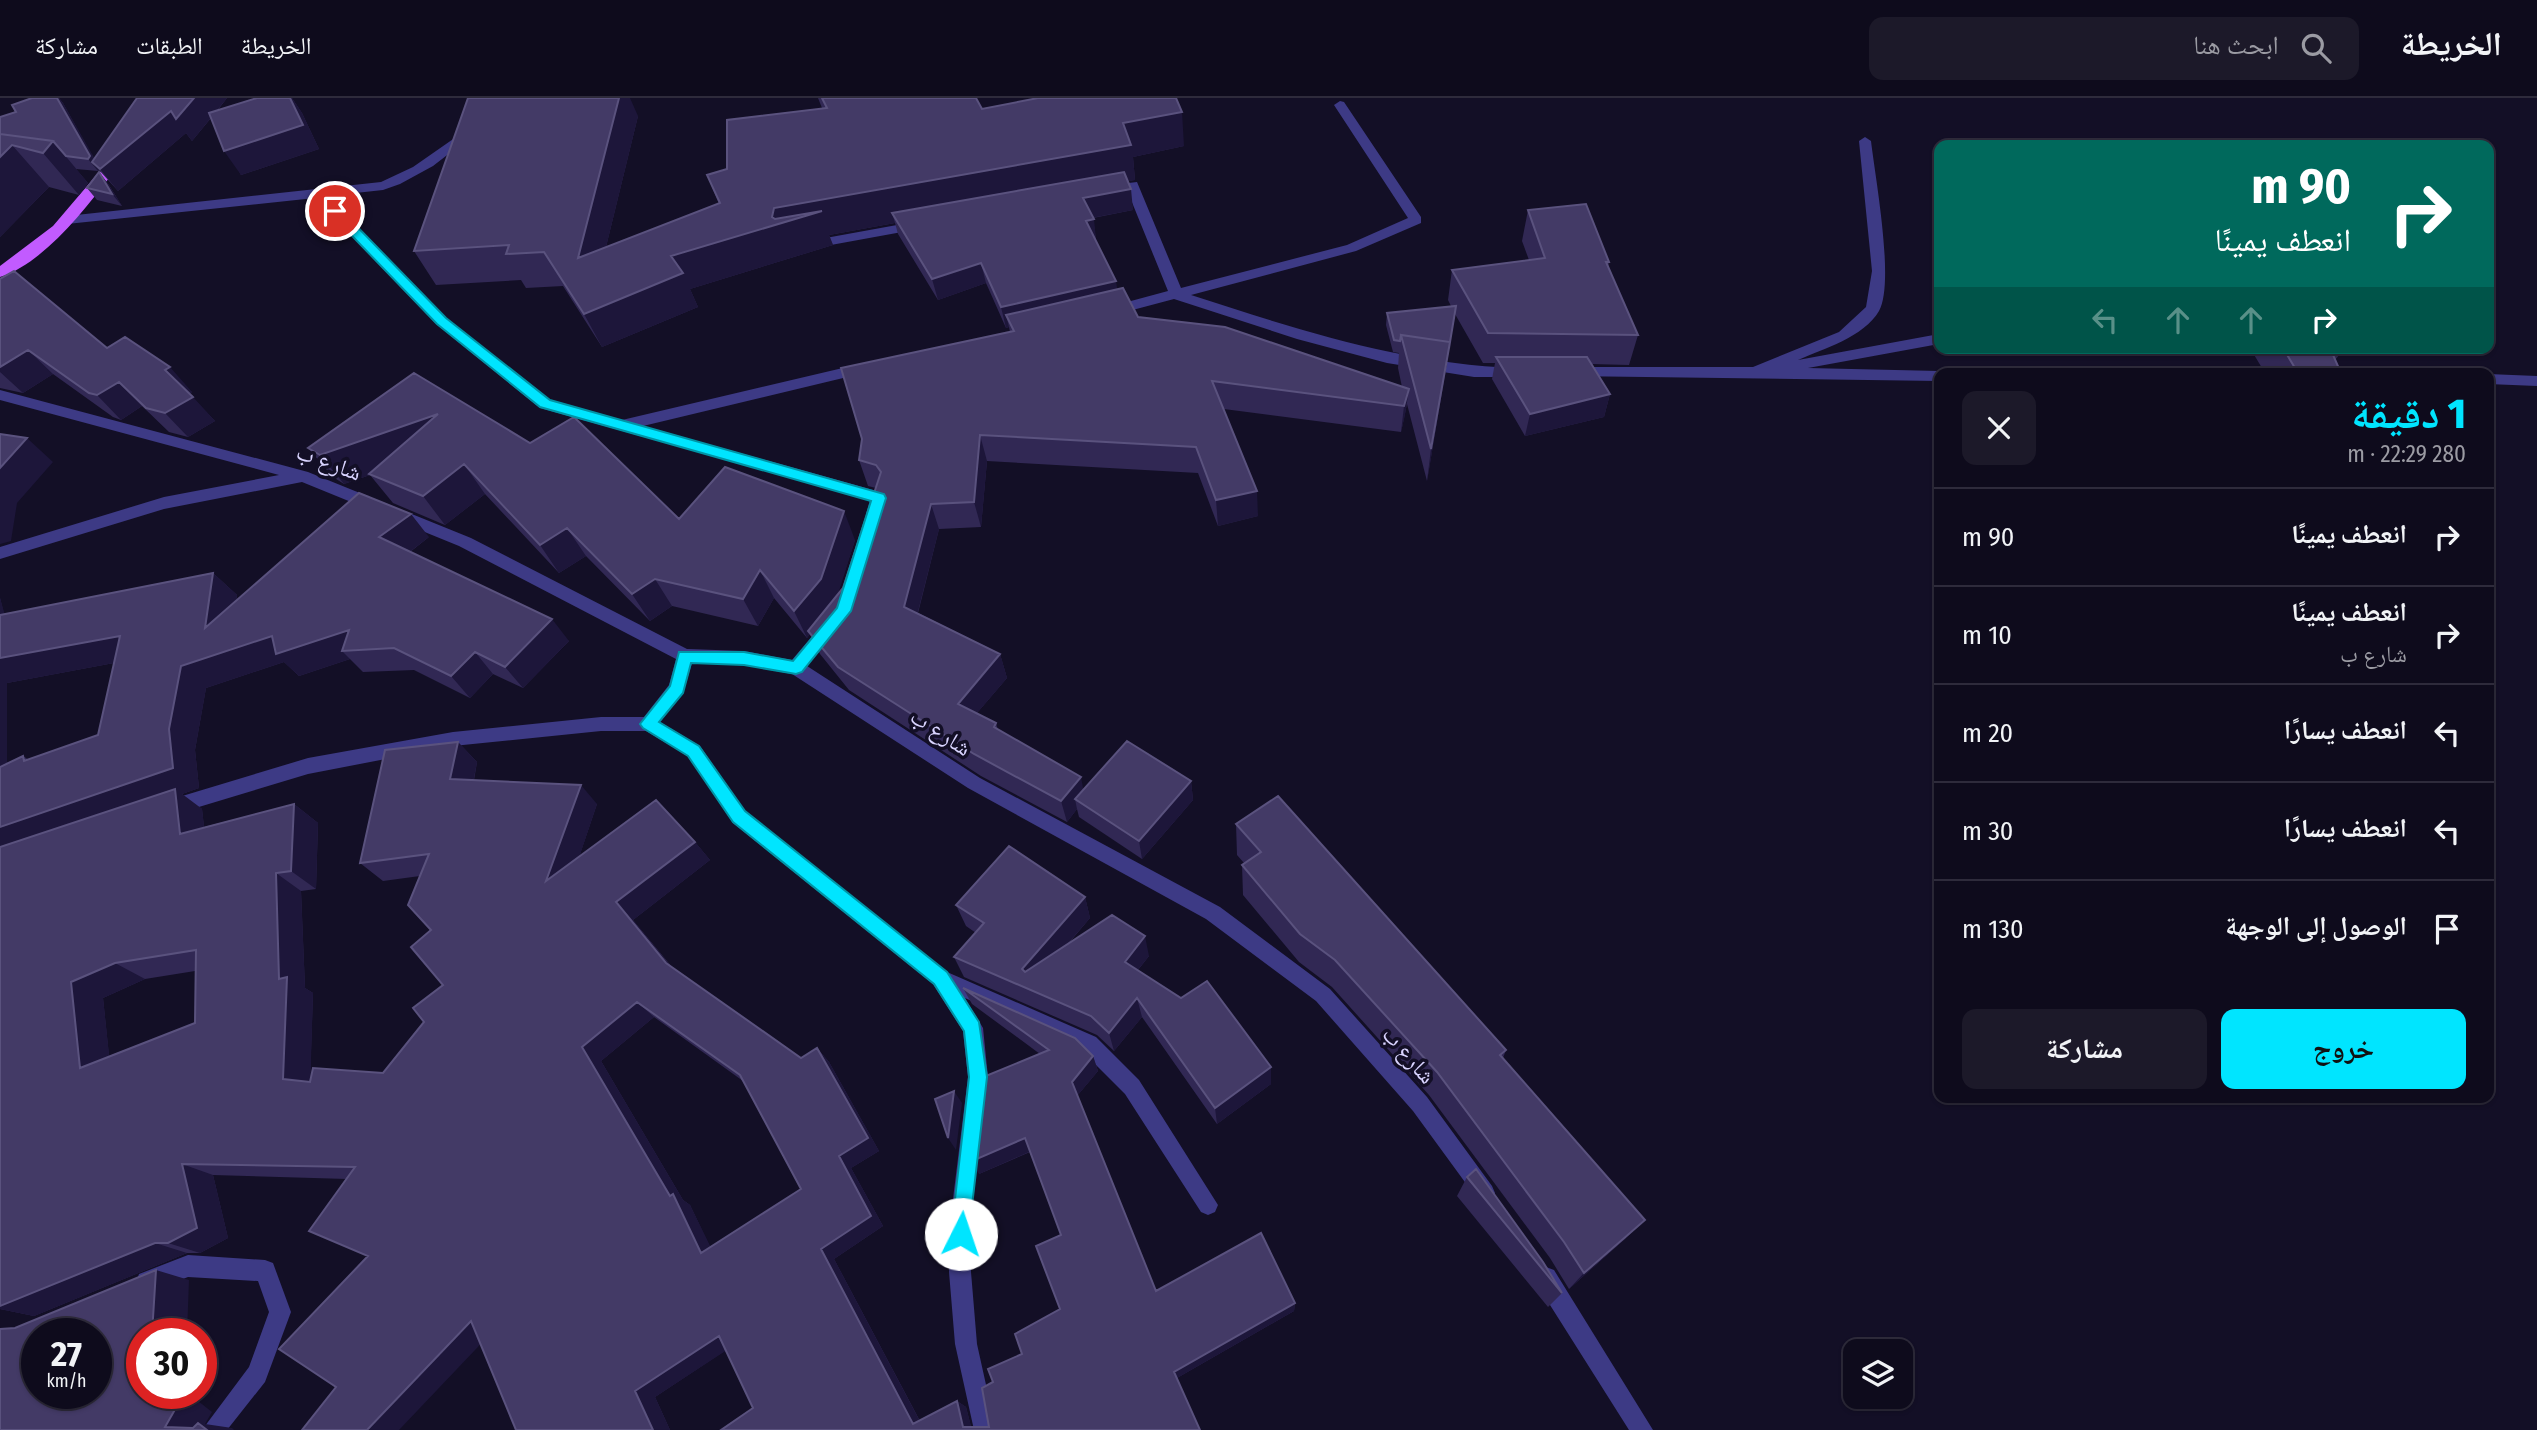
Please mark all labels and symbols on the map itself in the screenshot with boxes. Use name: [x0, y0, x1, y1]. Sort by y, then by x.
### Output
pin: [305, 181, 365, 241]
street label: شارع ب: [292, 437, 365, 488]
street label: شارع ب: [905, 702, 977, 763]
street label: شارع ب: [1376, 1021, 1442, 1090]
position arrow: [924, 1197, 998, 1271]
speed limit sign: 30: [126, 1318, 217, 1409]

